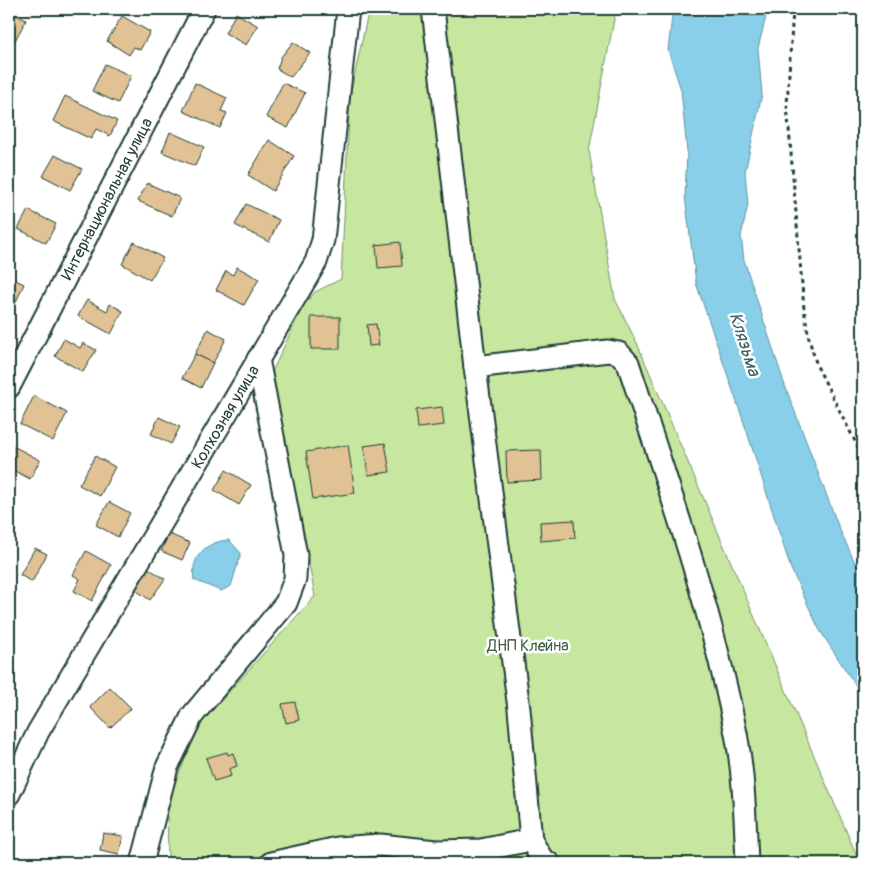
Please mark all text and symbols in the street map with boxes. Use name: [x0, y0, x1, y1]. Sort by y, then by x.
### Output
street label: Интернациональная улица: [57, 115, 157, 284]
water label: Клязьма: [723, 309, 766, 380]
street label: Колхозная улица: [187, 362, 264, 472]
park label: ДНП Клейна: [486, 636, 569, 656]

